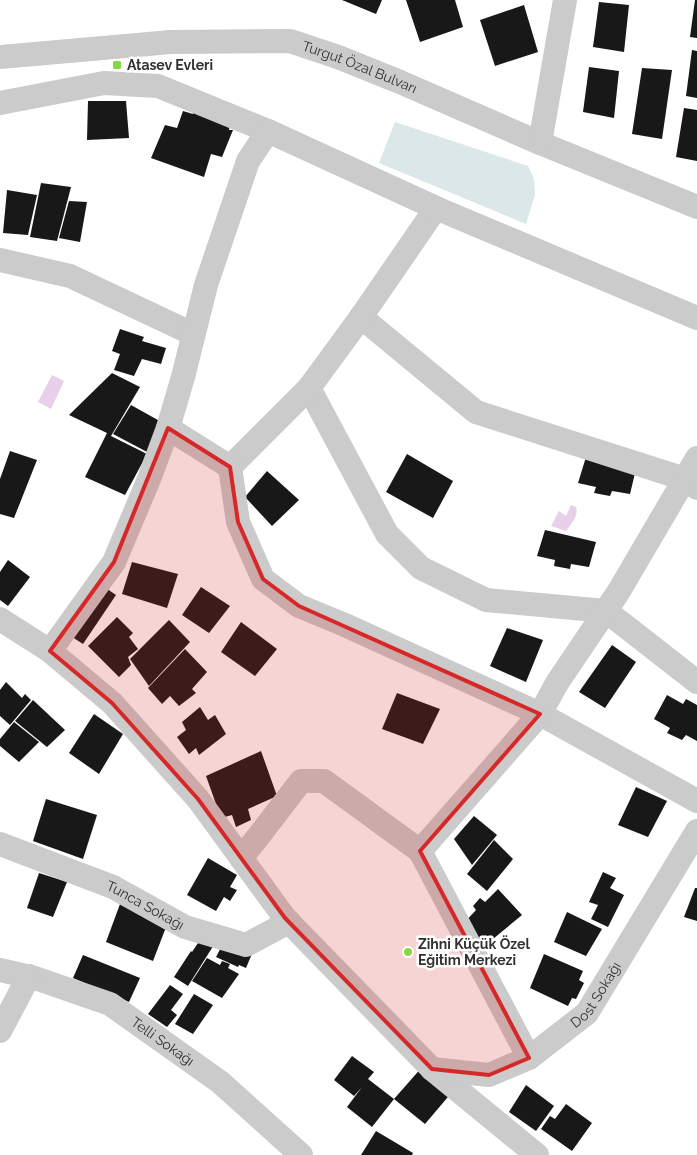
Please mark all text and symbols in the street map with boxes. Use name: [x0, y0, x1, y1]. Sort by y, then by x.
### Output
street label: Turgut Özal Bulvarı: [300, 38, 420, 96]
place label: Atasev Evleri: [127, 57, 213, 73]
marker: Atasev Evleri: [111, 59, 123, 71]
street label: Tunca Sokağı: [104, 877, 187, 933]
place label: Zihni Küçük Özel Eğitim Merkezi: [418, 935, 530, 968]
marker: Zihni Küçük Özel Eğitim Merkezi: [402, 946, 414, 958]
street label: Dost Sokağı: [567, 959, 624, 1031]
street label: Telli Sokağı: [128, 1014, 197, 1069]

